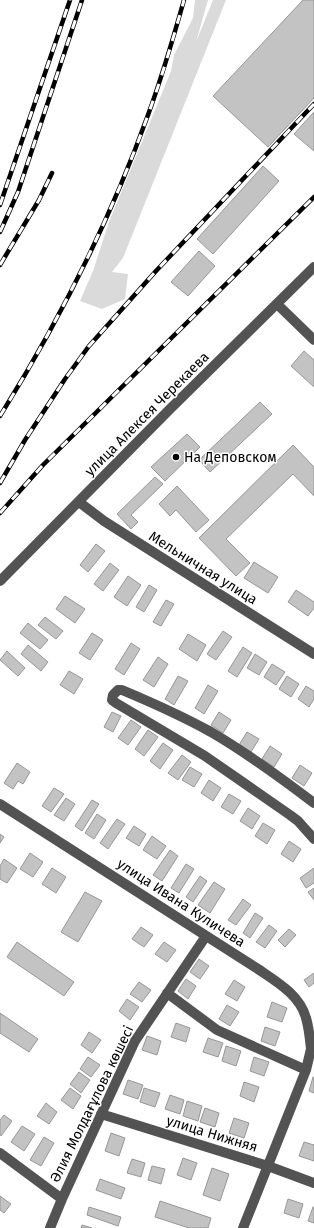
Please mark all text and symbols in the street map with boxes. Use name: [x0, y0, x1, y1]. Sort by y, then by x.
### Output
street label: улица Алексея Черекаева: [81, 348, 213, 480]
place label: На Деповском: [184, 449, 277, 466]
marker: На Деповском: [171, 452, 181, 462]
street label: Мельничная улица: [146, 528, 260, 608]
street label: улица Ивана Куличева: [114, 855, 248, 951]
street label: Әлия Молдағұлова көшесі: [47, 1023, 137, 1185]
street label: улица Нижняя: [164, 1112, 260, 1156]

